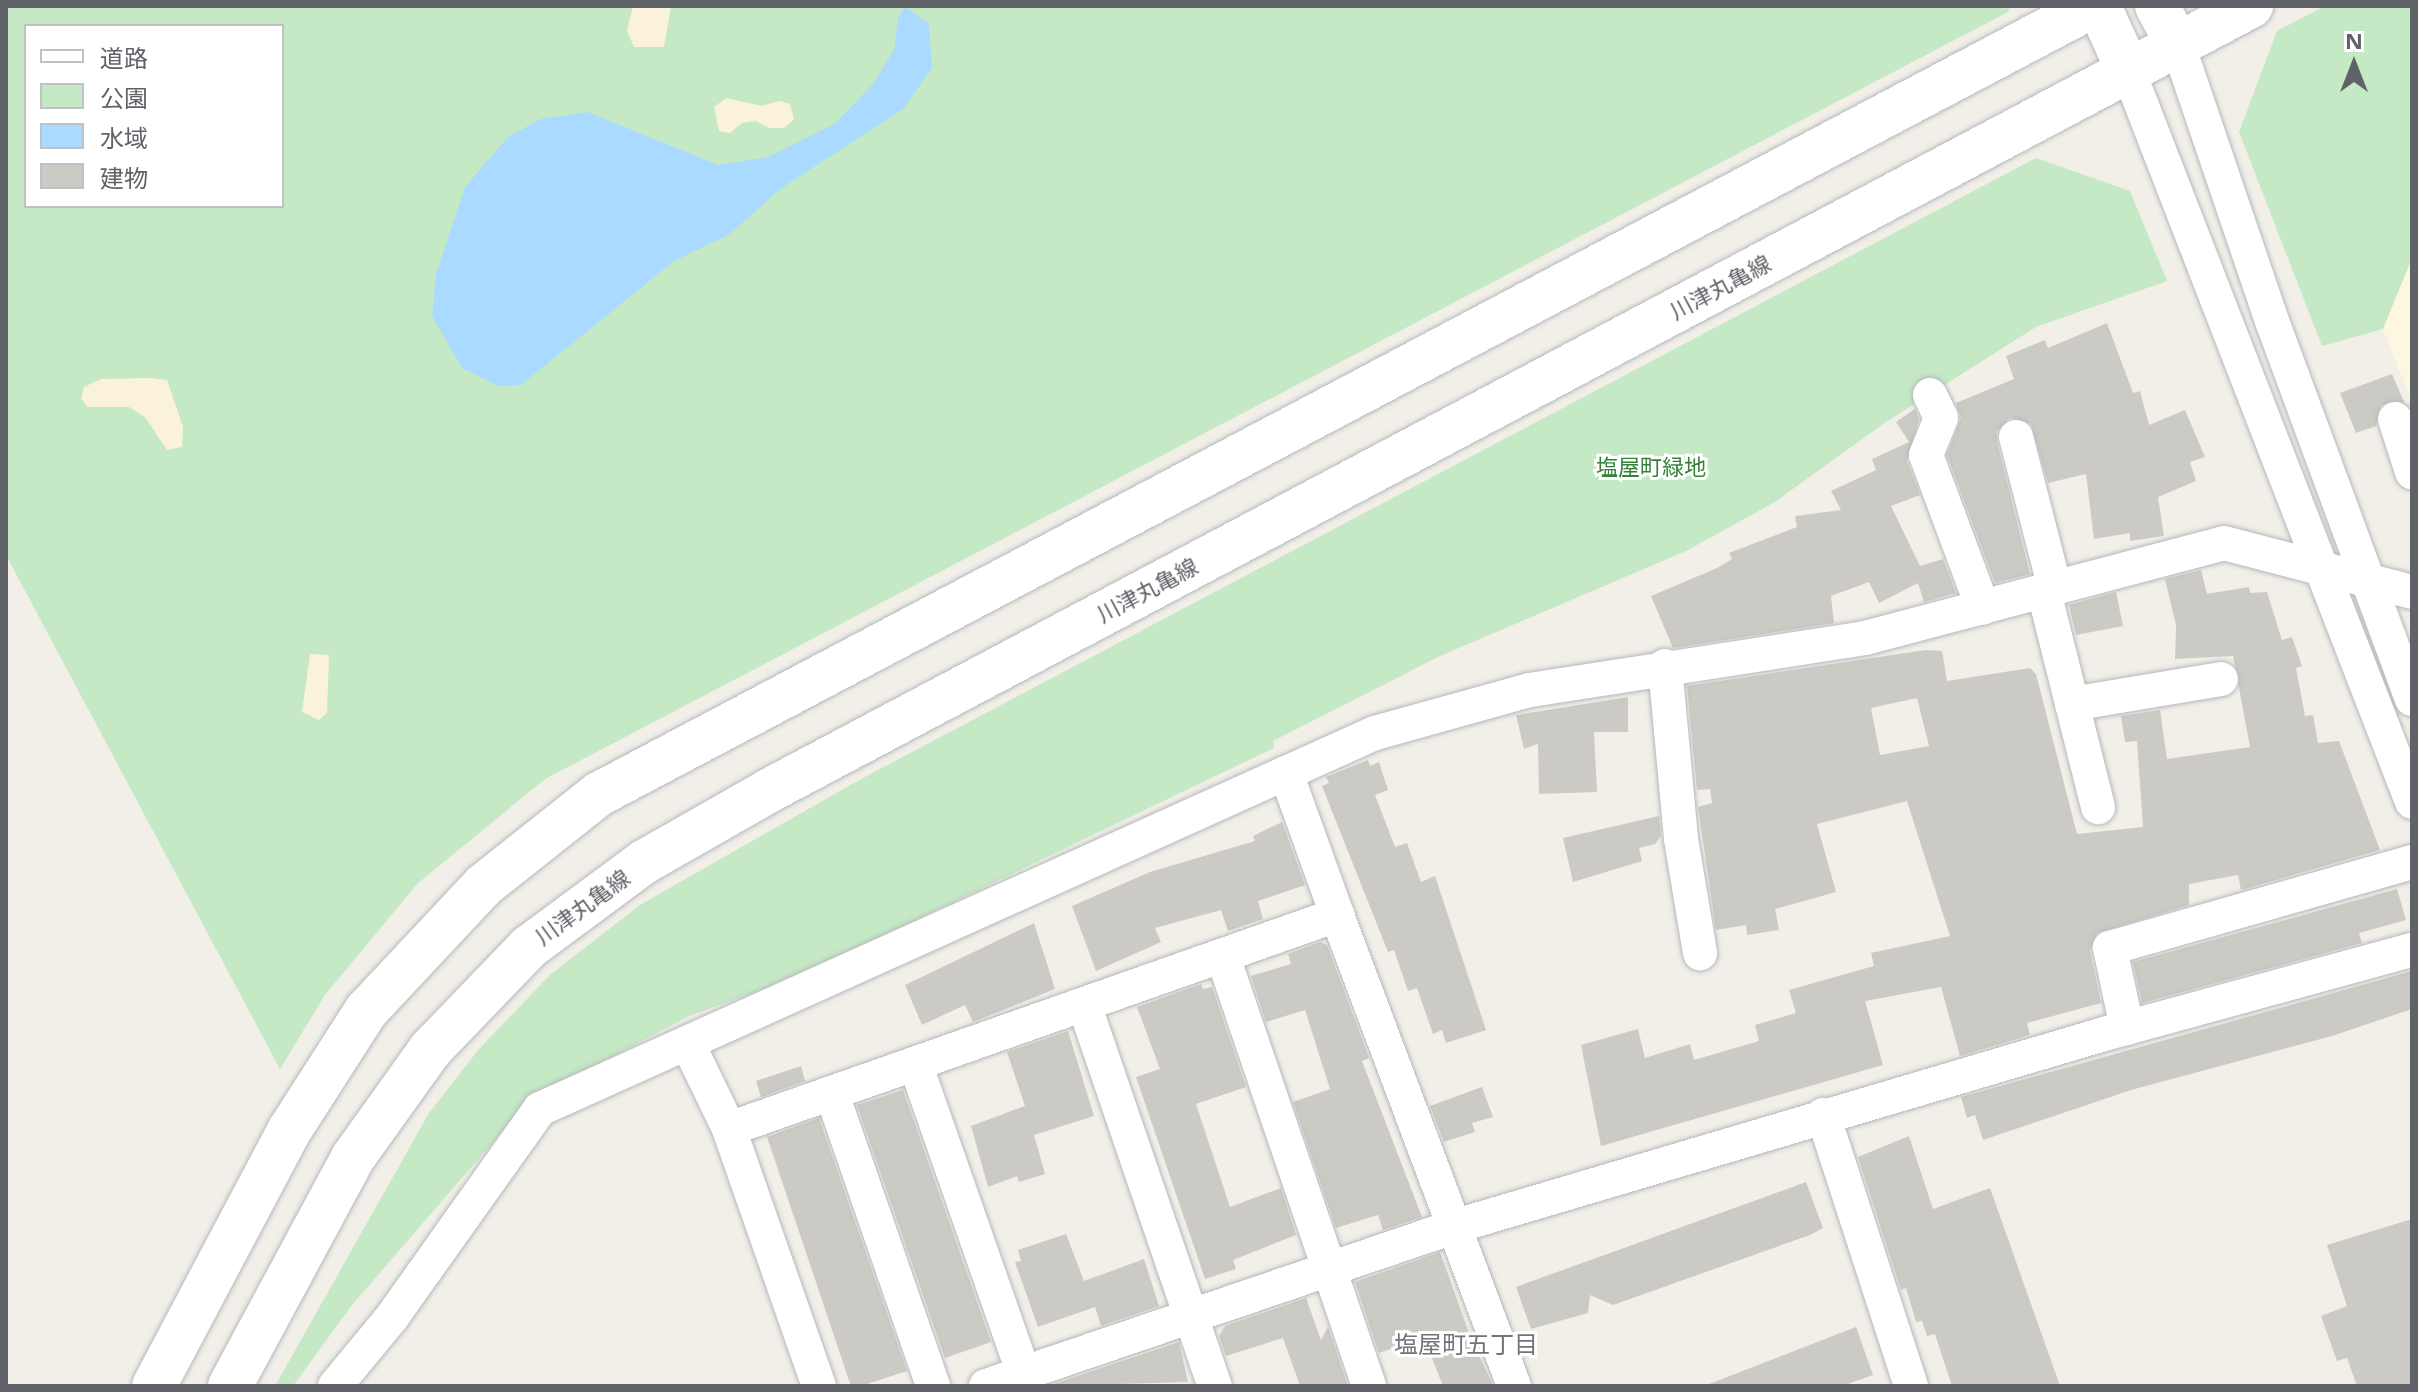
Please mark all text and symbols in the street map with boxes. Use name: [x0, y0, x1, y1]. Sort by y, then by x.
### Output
legend: [24, 24, 284, 208]
north arrow: [2314, 24, 2394, 104]
text: N: [2345, 25, 2363, 55]
text: 道路: [100, 41, 148, 74]
text: 公園: [100, 81, 148, 114]
text: 水域: [100, 121, 148, 154]
text: 建物: [100, 161, 148, 194]
street label: 川津丸亀線: [1665, 250, 1775, 324]
park label: 塩屋町緑地: [1596, 454, 1706, 480]
street label: 川津丸亀線: [1092, 553, 1202, 627]
street label: 川津丸亀線: [530, 864, 634, 950]
district label: 塩屋町五丁目: [1394, 1330, 1538, 1358]

